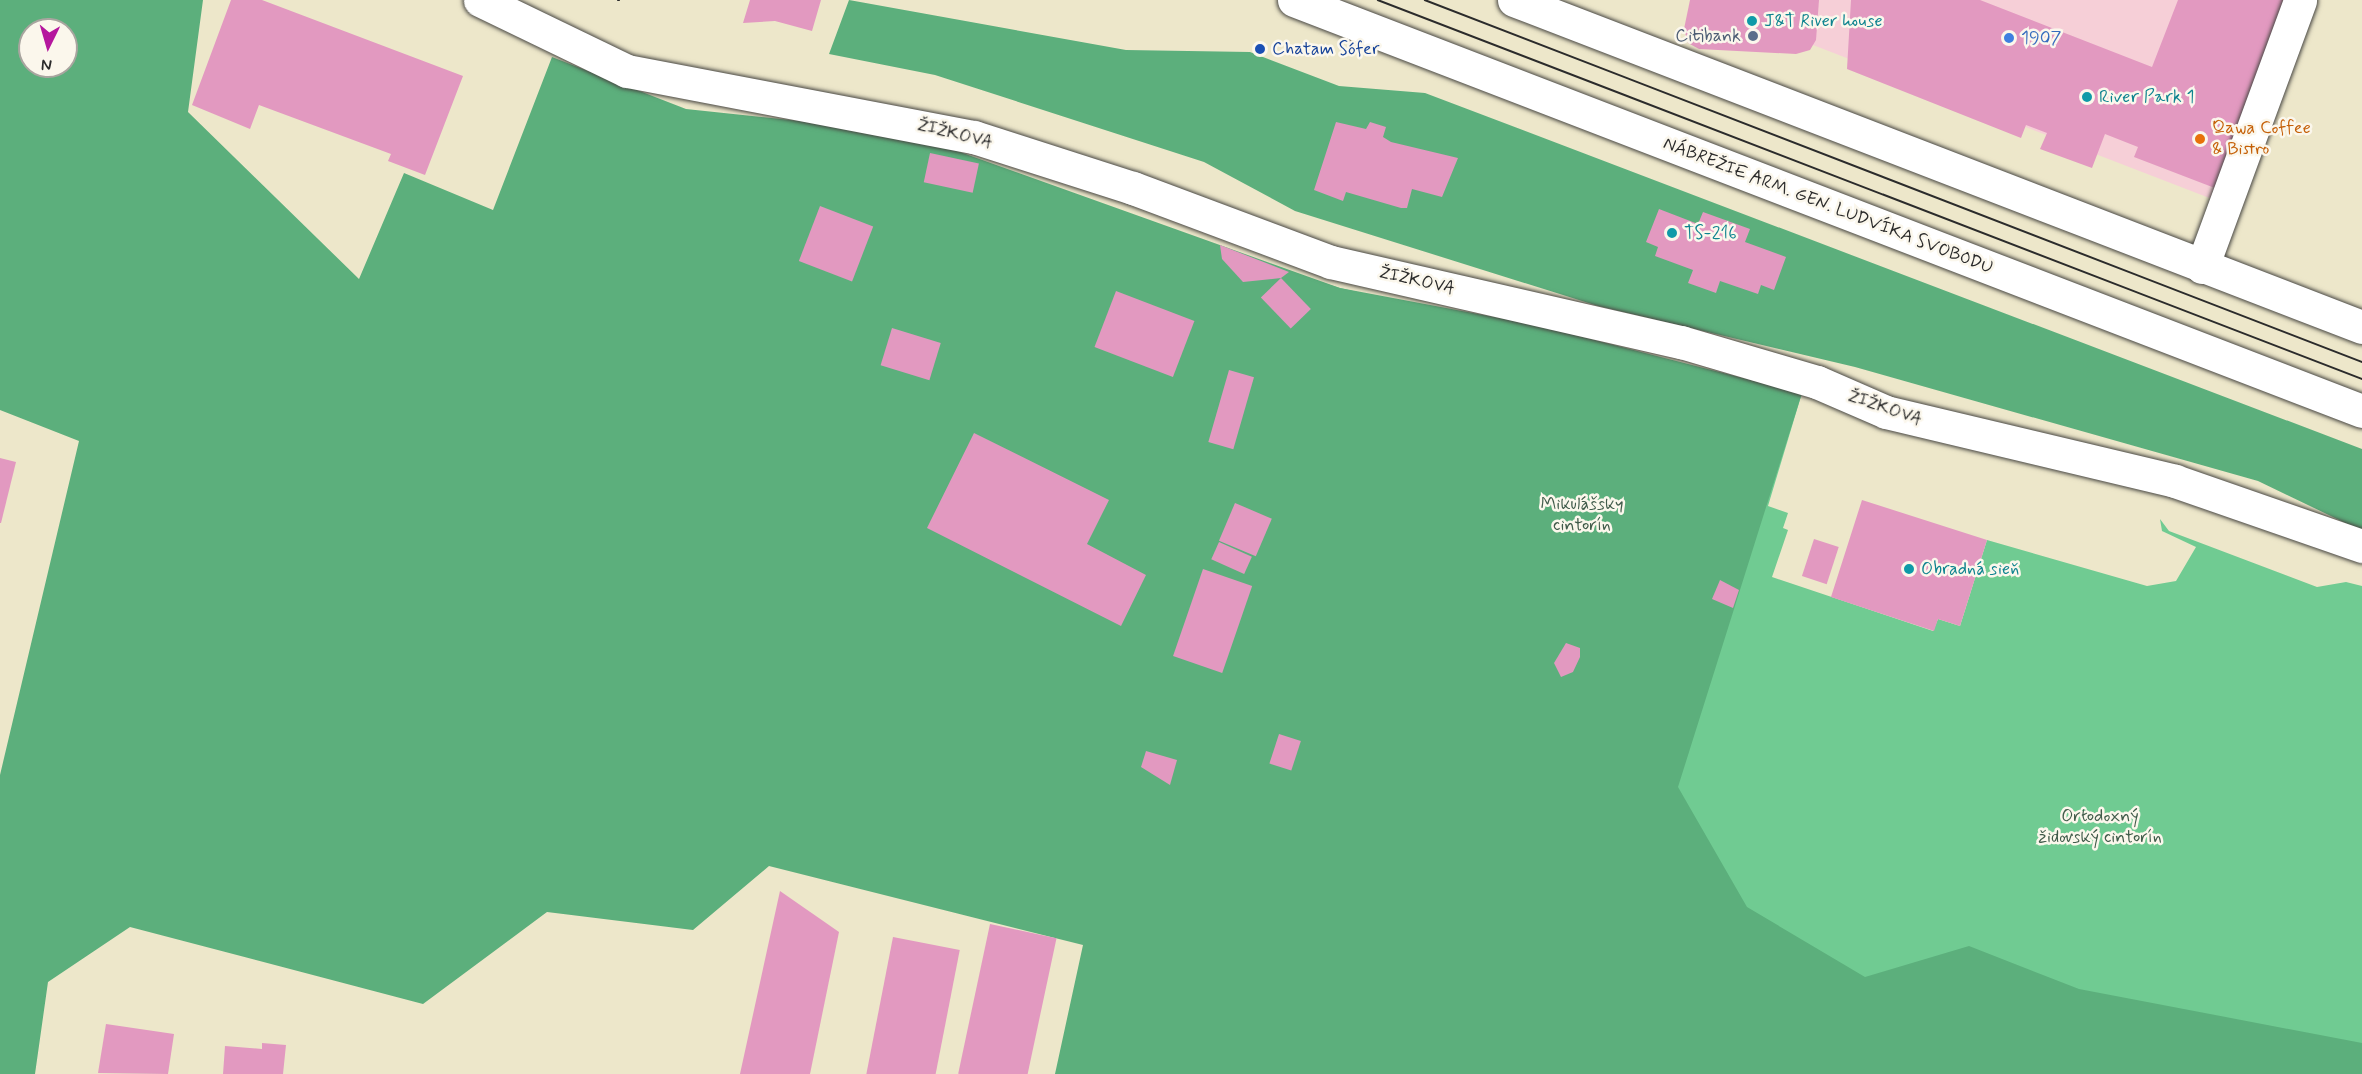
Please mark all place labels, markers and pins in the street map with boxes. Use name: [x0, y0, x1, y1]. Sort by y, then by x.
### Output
place label: J&T River house: [1764, 10, 1885, 32]
marker: J&T River house: [1745, 14, 1759, 28]
place label: Citibank: [1675, 25, 1741, 47]
place label: 1907: [2021, 27, 2062, 49]
marker: Citibank: [1746, 29, 1760, 43]
marker: 1907: [2002, 31, 2016, 45]
place label: Chatam Sófer: [1272, 38, 1380, 60]
marker: Chatam Sófer: [1253, 42, 1267, 56]
place label: River Park 1: [2099, 86, 2192, 108]
marker: River Park 1: [2080, 90, 2094, 104]
place label: Qawa Coffee & Bistro: [2212, 118, 2312, 160]
marker: Qawa Coffee & Bistro: [2193, 132, 2207, 146]
place label: TS-216: [1684, 222, 1737, 244]
marker: TS-216: [1665, 226, 1679, 240]
place label: Obradná sieň: [1921, 558, 2019, 580]
marker: Obradná sieň: [1902, 562, 1916, 576]

